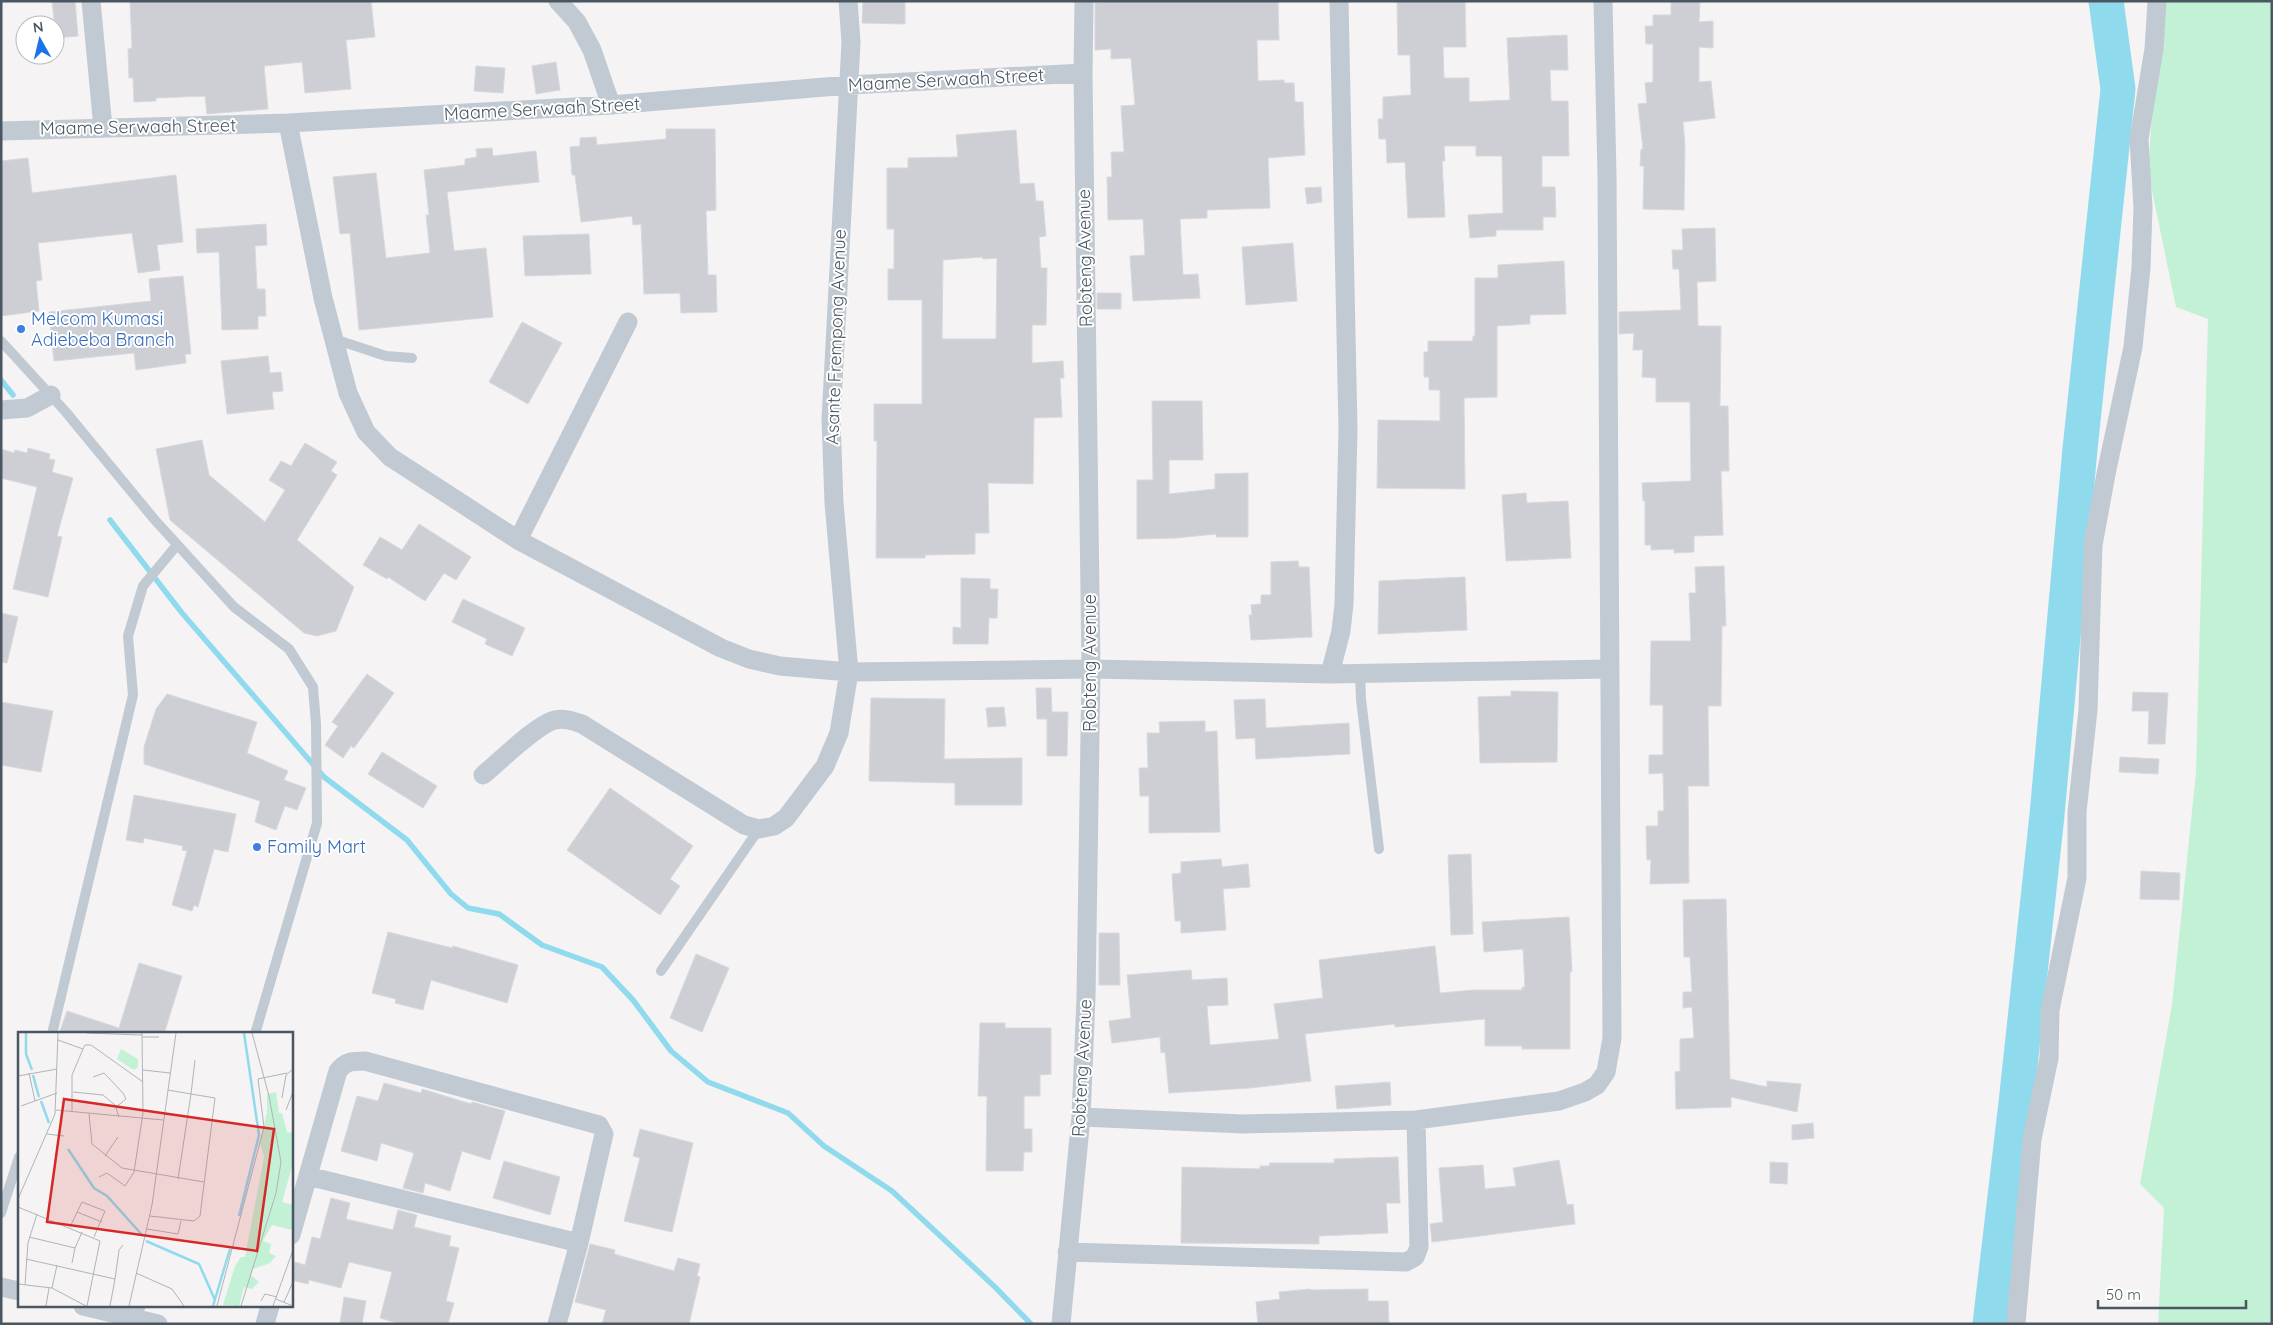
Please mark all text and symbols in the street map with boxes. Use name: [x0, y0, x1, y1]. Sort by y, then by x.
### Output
north arrow: [15, 15, 65, 65]
text: N: [32, 17, 45, 37]
street label: Maame Serwaah Street: [847, 63, 1045, 96]
street label: Maame Serwaah Street: [443, 92, 641, 125]
street label: Maame Serwaah Street: [40, 113, 236, 140]
street label: Robteng Avenue: [1072, 189, 1097, 327]
street label: Asante Frempong Avenue: [820, 229, 851, 445]
place label: Melcom Kumasi Adiebeba Branch: [31, 307, 175, 351]
marker: Melcom Kumasi Adiebeba Branch: [15, 323, 27, 335]
street label: Robteng Avenue: [1078, 594, 1101, 732]
place label: Family Mart: [267, 835, 366, 858]
marker: Family Mart: [251, 841, 263, 853]
street label: Robteng Avenue: [1066, 998, 1097, 1138]
inset map: [18, 1032, 292, 1308]
scale bar: [2098, 1278, 2246, 1310]
text: 50 m: [2106, 1285, 2141, 1304]

